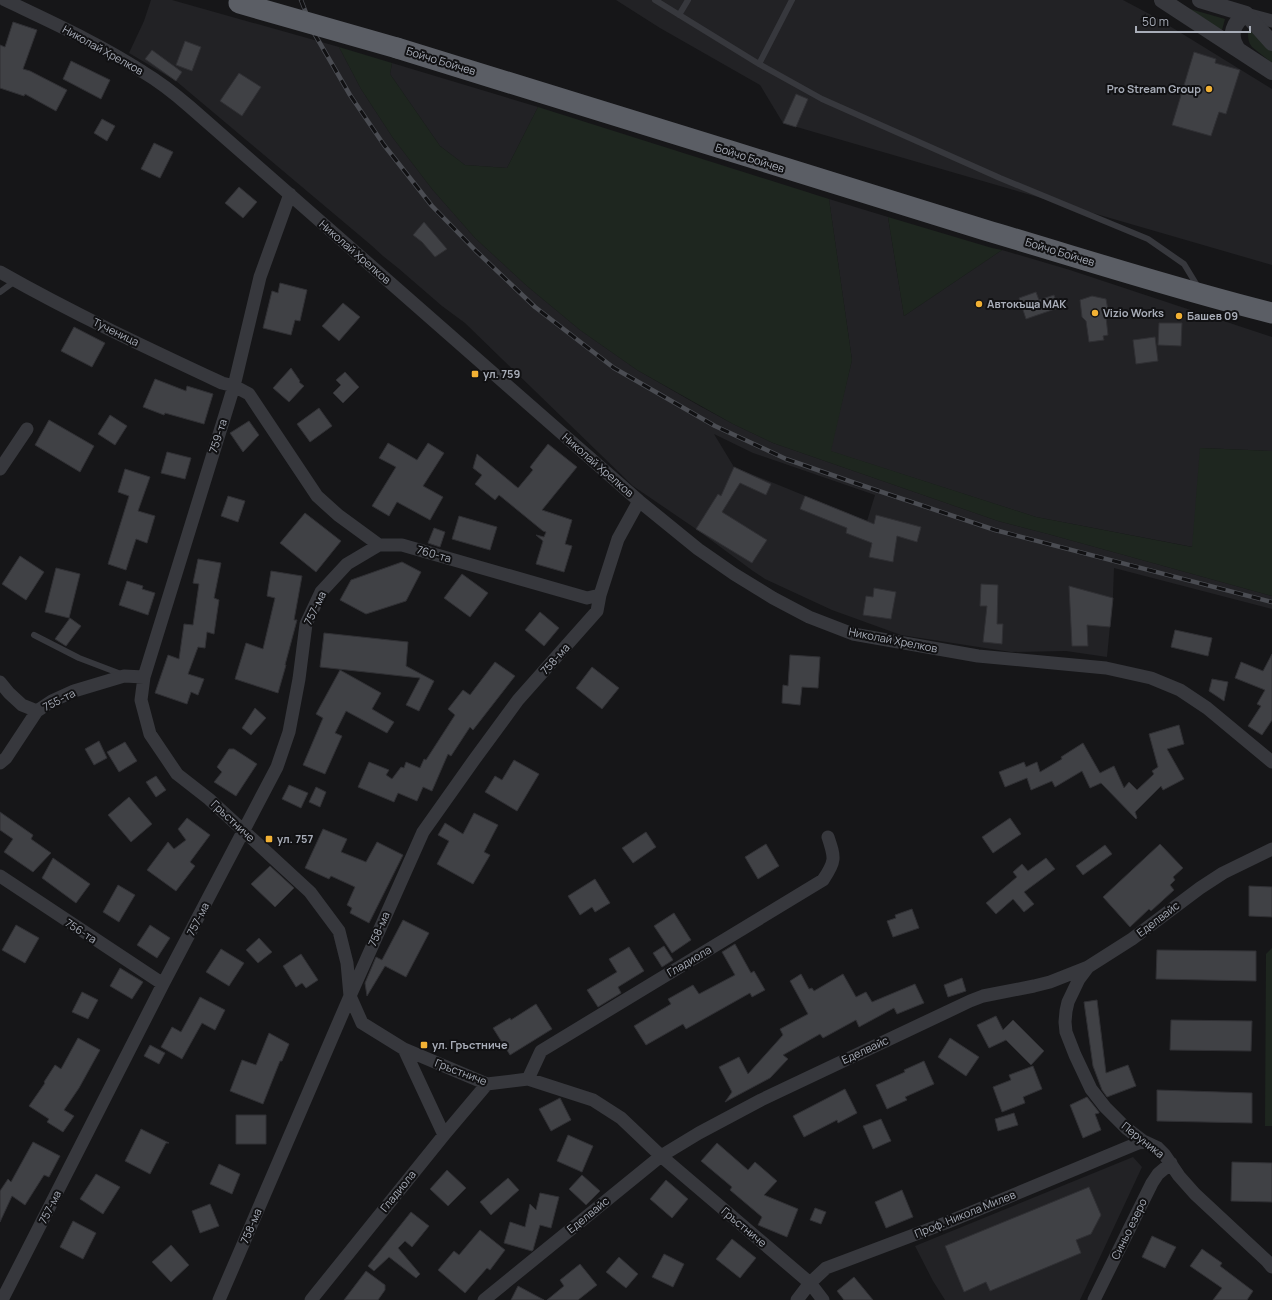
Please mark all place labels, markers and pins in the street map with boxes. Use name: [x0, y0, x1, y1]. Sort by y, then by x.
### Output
place label: Pro Stream Group: [1107, 81, 1201, 96]
marker: Pro Stream Group: [1204, 84, 1214, 94]
place label: Автокъща МАК: [987, 296, 1067, 311]
marker: Автокъща МАК: [974, 299, 984, 309]
place label: Vizio Works: [1103, 305, 1164, 320]
marker: Vizio Works: [1090, 308, 1100, 318]
place label: Башев 09: [1187, 308, 1238, 323]
marker: Башев 09: [1174, 311, 1184, 321]
place label: ул. 759: [483, 366, 520, 381]
marker: ул. 759: [470, 369, 480, 379]
place label: ул. 757: [277, 831, 313, 846]
marker: ул. 757: [264, 834, 274, 844]
place label: ул. Гръстниче: [432, 1037, 508, 1052]
marker: ул. Гръстниче: [419, 1040, 429, 1050]

